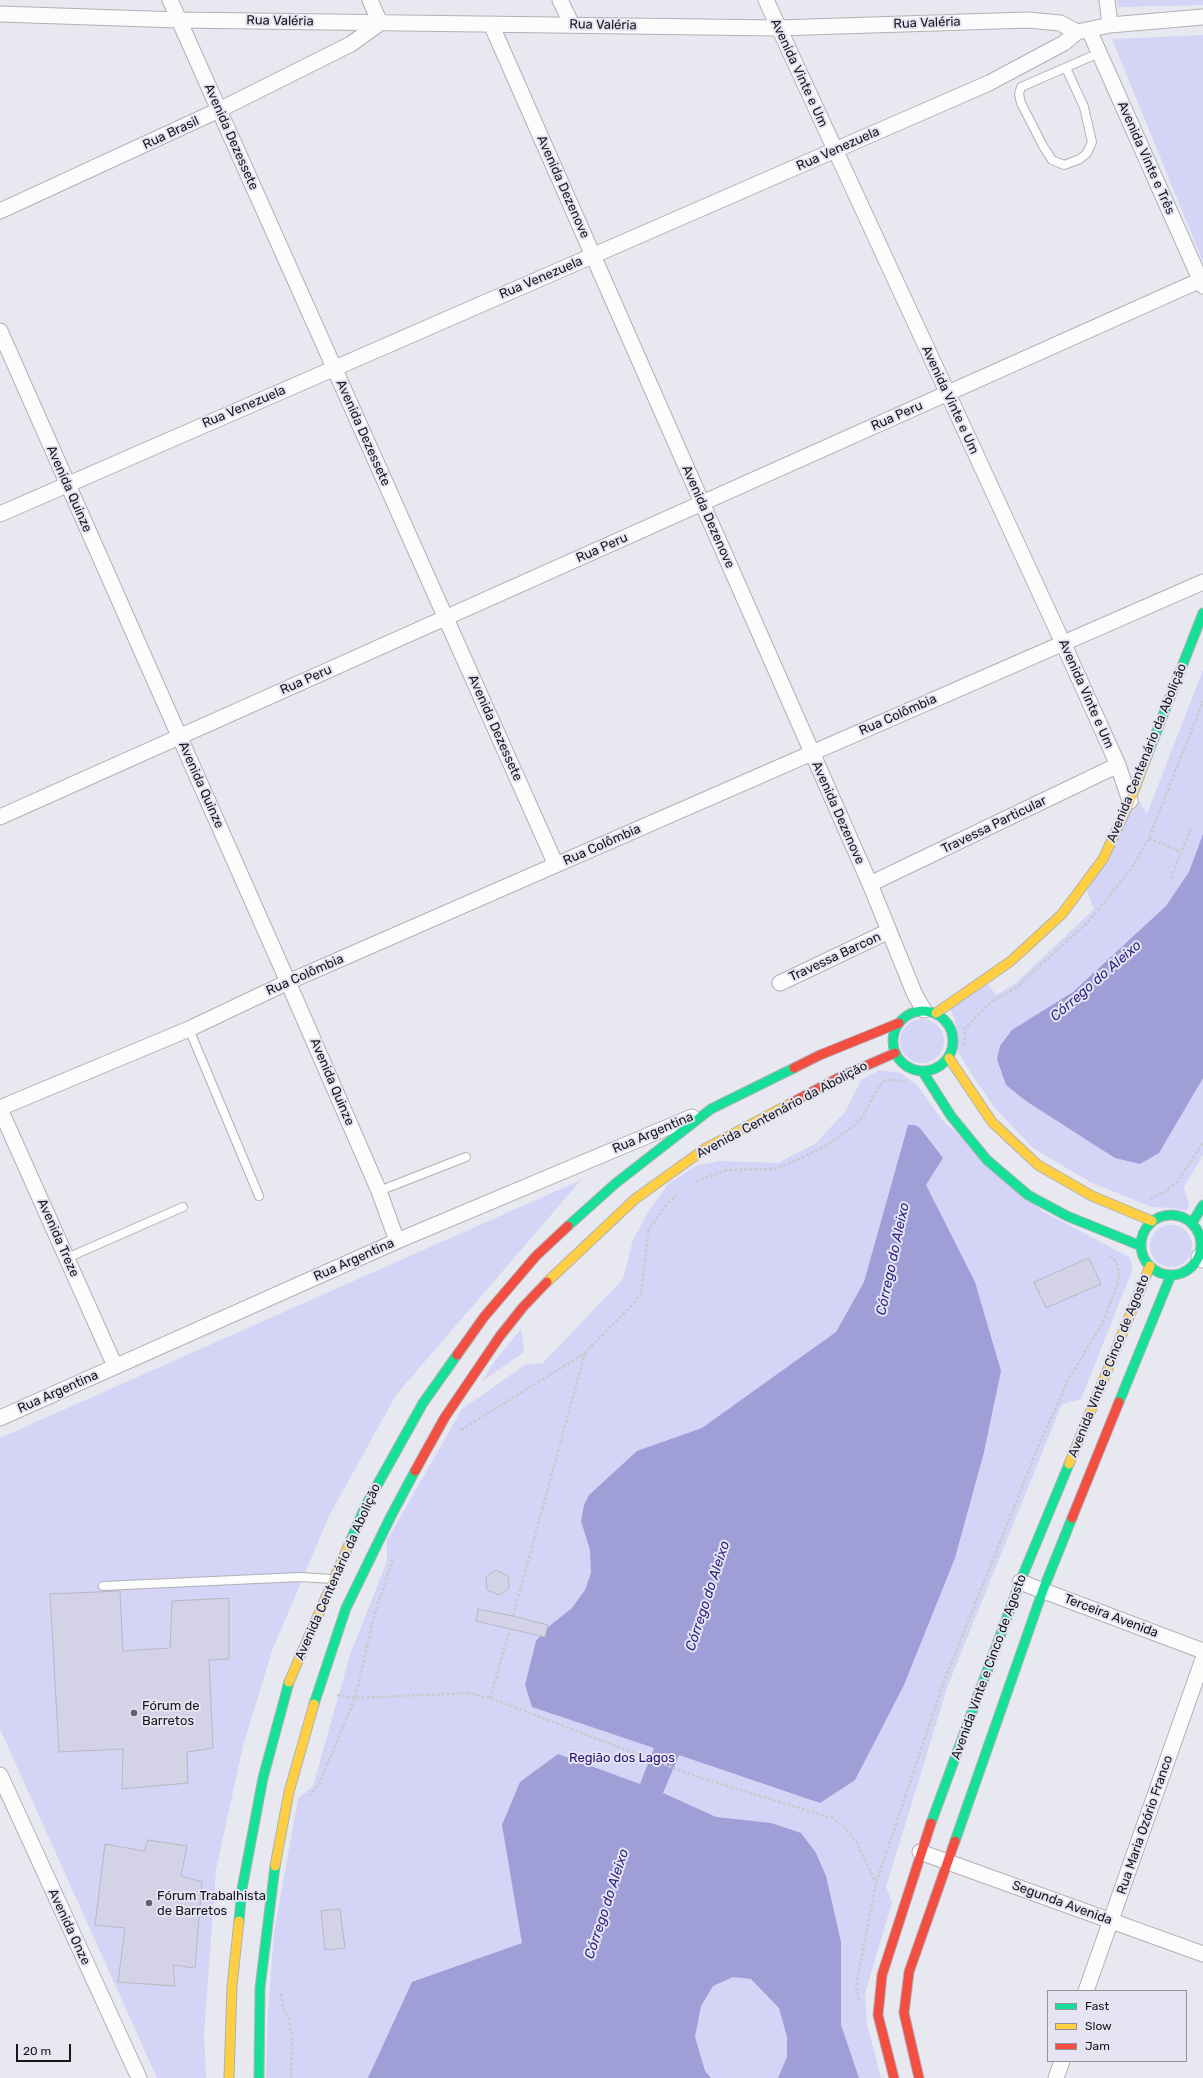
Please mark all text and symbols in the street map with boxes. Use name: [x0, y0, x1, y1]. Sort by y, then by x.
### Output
street label: Rua Valéria: [246, 13, 314, 29]
street label: Rua Valéria: [893, 14, 961, 32]
street label: Avenida Vinte e Um: [767, 16, 831, 130]
street label: Rua Valéria: [569, 17, 637, 33]
street label: Avenida Dezessete: [201, 81, 261, 193]
street label: Avenida Vinte e Três: [1114, 99, 1178, 217]
street label: Rua Brasil: [140, 113, 202, 153]
street label: Rua Venezuela: [794, 124, 882, 174]
street label: Avenida Dezenove: [533, 133, 593, 241]
street label: Rua Venezuela: [497, 253, 585, 303]
street label: Avenida Vinte e Um: [918, 343, 982, 457]
street label: Avenida Dezessete: [333, 377, 393, 489]
street label: Rua Venezuela: [200, 382, 288, 432]
street label: Rua Peru: [869, 398, 925, 434]
street label: Avenida Quinze: [43, 443, 95, 535]
street label: Avenida Dezenove: [678, 463, 738, 571]
street label: Rua Peru: [574, 530, 630, 566]
street label: Avenida Vinte e Um: [1055, 637, 1117, 751]
street label: Avenida Centenário da Abolição: [1104, 661, 1190, 845]
street label: Rua Peru: [278, 662, 334, 698]
street label: Avenida Dezessete: [465, 672, 525, 784]
street label: Rua Colômbia: [857, 691, 939, 739]
street label: Avenida Quinze: [175, 739, 227, 831]
street label: Avenida Dezenove: [808, 759, 868, 867]
street label: Travessa Particular: [939, 793, 1049, 857]
street label: Rua Colômbia: [561, 821, 643, 869]
street label: Travessa Barcon: [787, 929, 883, 985]
water label: Córrego do Aleixo: [1047, 937, 1145, 1025]
street label: Rua Colômbia: [264, 951, 346, 999]
street label: Avenida Quinze: [307, 1036, 357, 1128]
street label: Avenida Centenário da Abolição: [694, 1058, 870, 1162]
street label: Rua Argentina: [610, 1109, 696, 1157]
street label: Avenida Treze: [34, 1196, 82, 1280]
water label: Córrego do Aleixo: [873, 1201, 913, 1317]
street label: Rua Argentina: [311, 1235, 397, 1285]
street label: Avenida Vinte e Cinco de Agosto: [1065, 1272, 1153, 1460]
street label: Rua Argentina: [15, 1367, 101, 1417]
street label: Avenida Centenário da Abolição: [292, 1481, 384, 1663]
water label: Córrego do Aleixo: [682, 1539, 734, 1653]
street label: Avenida Vinte e Cinco de Agosto: [948, 1572, 1030, 1762]
street label: Terceira Avenida: [1062, 1591, 1160, 1641]
place label: Fórum de Barretos: [142, 1698, 199, 1729]
marker: Fórum de Barretos: [129, 1708, 139, 1718]
park label: Região dos Lagos: [569, 1750, 675, 1766]
street label: Rua Maria Ozório Franco: [1114, 1753, 1176, 1897]
water label: Córrego do Aleixo: [581, 1847, 633, 1961]
street label: Segunda Avenida: [1010, 1878, 1114, 1928]
street label: Avenida Onze: [45, 1886, 93, 1968]
place label: Fórum Trabalhista de Barretos: [157, 1888, 266, 1919]
marker: Fórum Trabalhista de Barretos: [144, 1898, 154, 1908]
legend: [1047, 1990, 1187, 2062]
text: Fast: [1085, 1999, 1109, 2013]
text: Slow: [1085, 2019, 1112, 2033]
scale bar: [18, 2036, 73, 2062]
text: Jam: [1085, 2039, 1110, 2053]
text: 20 m: [23, 2044, 51, 2058]

